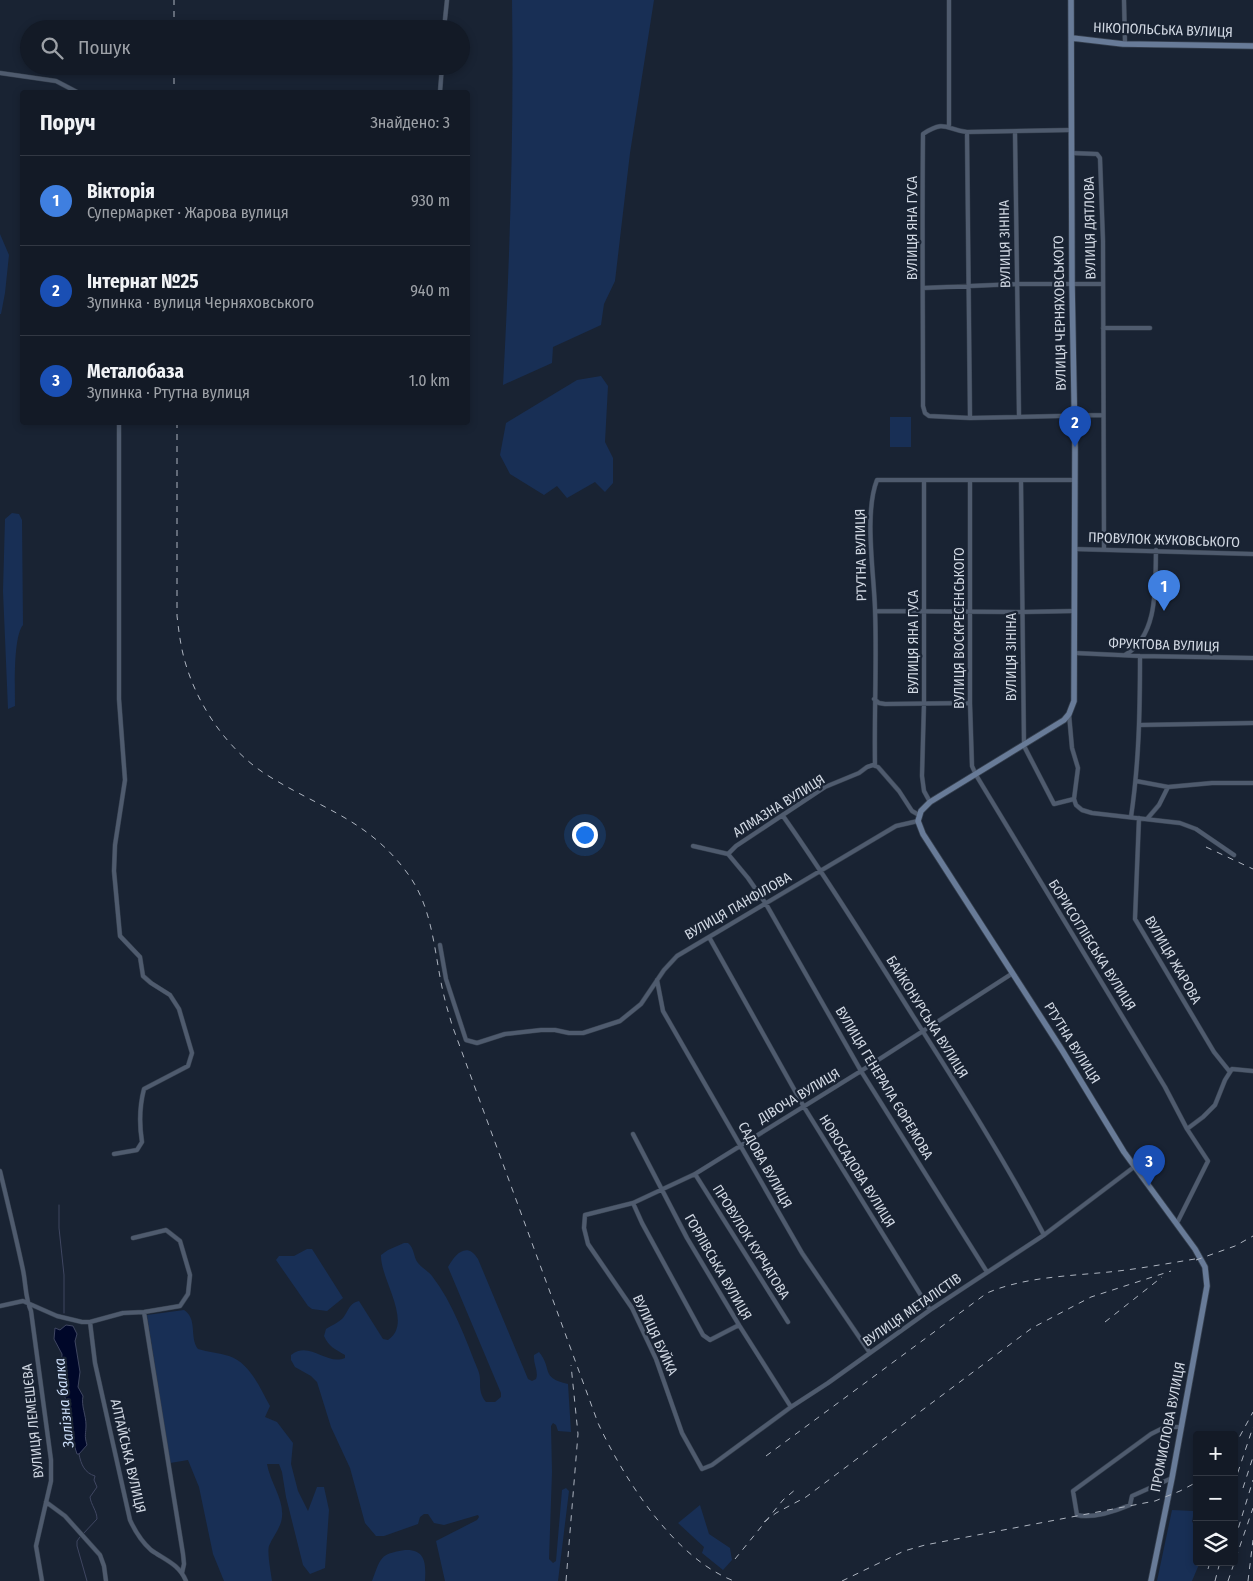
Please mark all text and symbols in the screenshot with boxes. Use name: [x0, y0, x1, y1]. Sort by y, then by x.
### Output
street label: НІКОПОЛЬСЬКА ВУЛИЦЯ: [1093, 19, 1233, 41]
search box: [20, 20, 470, 75]
icon: search: [38, 34, 66, 62]
text: Пошук: [78, 36, 130, 59]
text: Поруч: [40, 110, 96, 136]
text: Знайдено: 3: [370, 113, 450, 132]
street label: ВУЛИЦЯ ЯНА ГУСА: [904, 175, 921, 280]
street label: ВУЛИЦЯ ДЯТЛОВА: [1081, 176, 1099, 280]
text: Вікторія: [87, 180, 155, 203]
text: 1: [53, 191, 59, 210]
text: 930 m: [411, 191, 450, 210]
street label: ВУЛИЦЯ ЗІНІНА: [996, 199, 1014, 288]
text: Супермаркет · Жарова вулиця: [87, 203, 289, 222]
street label: ВУЛИЦЯ ЧЕРНЯХОВСЬКОГО: [1050, 235, 1070, 391]
text: Інтернат №25: [87, 270, 199, 293]
text: 2: [52, 281, 60, 300]
text: 940 m: [410, 281, 450, 300]
text: Зупинка · вулиця Черняховського: [87, 293, 314, 312]
text: Металобаза: [87, 360, 184, 383]
text: 3: [52, 371, 60, 390]
text: 1.0 km: [409, 371, 450, 390]
text: Зупинка · Ртутна вулиця: [87, 383, 250, 402]
pin: 2: [1059, 406, 1091, 447]
street label: РТУТНА ВУЛИЦЯ: [852, 509, 870, 601]
street label: ПРОВУЛОК ЖУКОВСЬКОГО: [1088, 529, 1240, 551]
street label: ВУЛИЦЯ ВОСКРЕСЕНСЬКОГО: [951, 547, 968, 709]
pin: 1: [1148, 570, 1180, 611]
street label: ВУЛИЦЯ ЯНА ГУСА: [905, 589, 922, 694]
street label: ВУЛИЦЯ ЗІНІНА: [1003, 612, 1020, 701]
street label: ФРУКТОВА ВУЛИЦЯ: [1108, 635, 1220, 655]
street label: АЛМАЗНА ВУЛИЦЯ: [730, 771, 828, 841]
your location: [572, 822, 598, 848]
street label: ВУЛИЦЯ ПАНФІЛОВА: [682, 868, 795, 943]
street label: БОРИСОГЛІБСЬКА ВУЛИЦЯ: [1045, 876, 1139, 1014]
street label: ВУЛИЦЯ ЖАРОВА: [1141, 913, 1205, 1008]
street label: БАЙКОНУРСЬКА ВУЛИЦЯ: [882, 953, 972, 1081]
street label: РТУТНА ВУЛИЦЯ: [1040, 999, 1104, 1087]
street label: ВУЛИЦЯ ГЕНЕРАЛА ЄФРЕМОВА: [832, 1003, 937, 1163]
street label: ДІВОЧА ВУЛИЦЯ: [754, 1065, 843, 1128]
street label: НОВОСАДОВА ВУЛИЦЯ: [815, 1111, 899, 1231]
street label: САДОВА ВУЛИЦЯ: [734, 1119, 796, 1211]
pin: 3: [1133, 1145, 1165, 1186]
street label: ПРОВУЛОК КУРЧАТОВА: [709, 1182, 793, 1303]
street label: ГОРЛІВСЬКА ВУЛИЦЯ: [681, 1211, 755, 1323]
street label: ВУЛИЦЯ МЕТАЛІСТІВ: [859, 1269, 965, 1350]
street label: ВУЛИЦЯ БУЙКА: [629, 1292, 681, 1379]
water label: Залізна балка: [50, 1357, 78, 1450]
street label: ПРОМИСЛОВА ВУЛИЦЯ: [1147, 1361, 1189, 1493]
street label: ВУЛИЦЯ ЛЕМЕШЄВА: [18, 1362, 47, 1479]
street label: АЛТАЙСЬКА ВУЛИЦЯ: [107, 1397, 149, 1515]
map controls: [1193, 1431, 1238, 1566]
button: +: [1193, 1431, 1238, 1476]
button: −: [1193, 1476, 1238, 1521]
button: layers: [1193, 1521, 1238, 1566]

